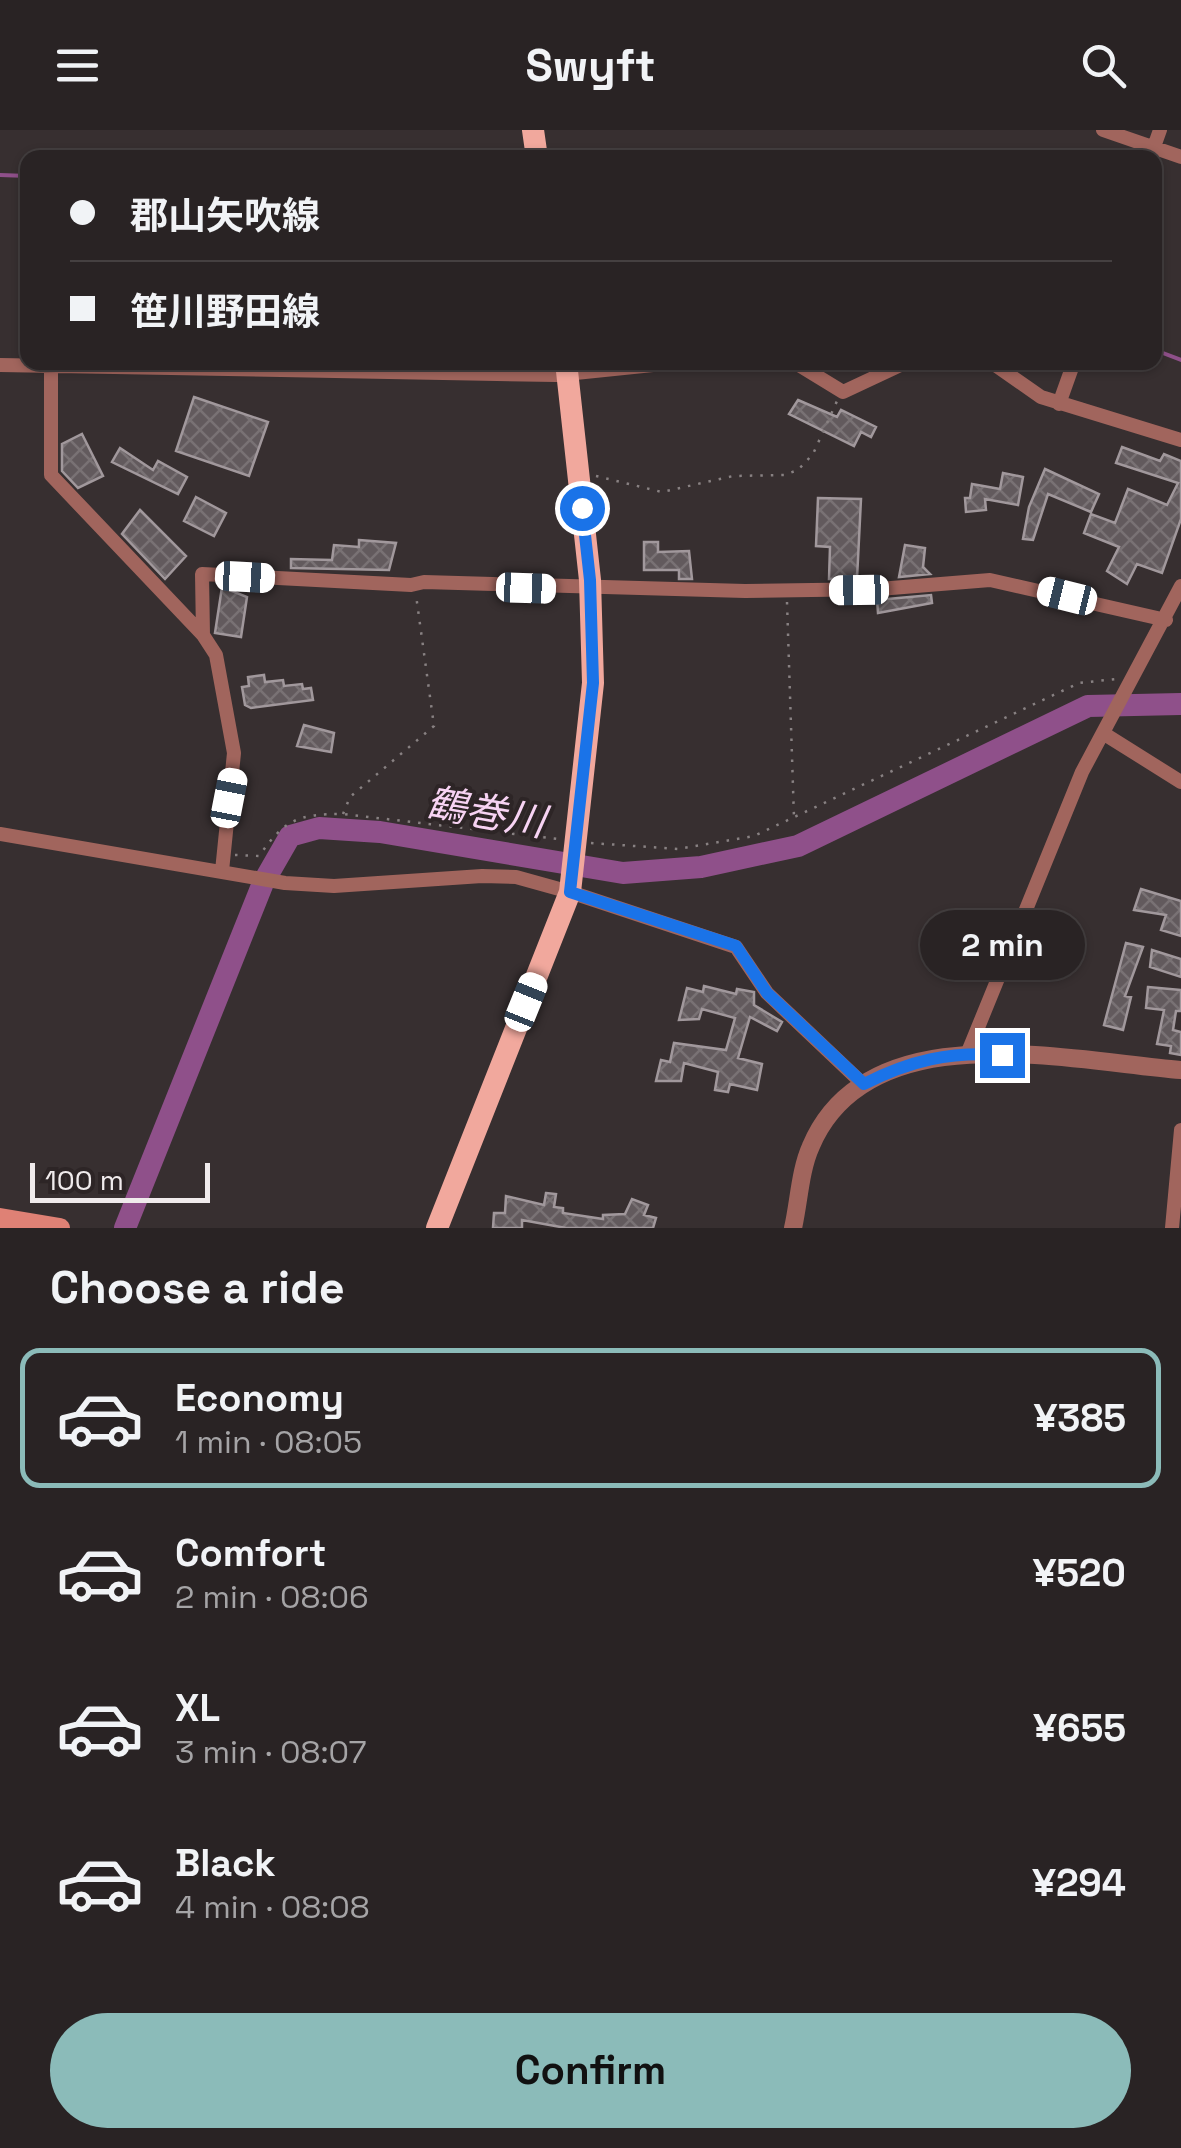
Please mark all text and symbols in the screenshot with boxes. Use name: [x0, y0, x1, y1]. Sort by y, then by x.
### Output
text: Swyft: [526, 37, 655, 94]
icon: menu: [50, 38, 105, 93]
icon: search: [1076, 38, 1131, 93]
text: 郡山矢吹線: [130, 192, 320, 240]
text: 笹川野田線: [130, 288, 320, 336]
route start: [560, 486, 605, 531]
car: [214, 560, 276, 594]
car: [495, 572, 557, 604]
car: [829, 574, 889, 606]
car: [1034, 574, 1100, 618]
car: [209, 766, 249, 830]
water label: 鶴巻川: [422, 777, 553, 849]
callout: 2 min: [920, 910, 1084, 980]
text: 2 min: [961, 925, 1044, 965]
car: [501, 969, 551, 1035]
route end: [980, 1033, 1025, 1078]
scale bar: [30, 1158, 210, 1202]
text: 100 m: [45, 1162, 124, 1198]
text: Choose a ride: [50, 1259, 345, 1316]
icon: car: [55, 1373, 145, 1463]
text: Economy: [175, 1374, 344, 1422]
text: ¥385: [1034, 1394, 1126, 1442]
text: 1 min · 08:05: [175, 1422, 362, 1462]
icon: car: [55, 1528, 145, 1618]
text: Comfort: [175, 1529, 326, 1577]
text: ¥520: [1033, 1549, 1126, 1597]
text: 2 min · 08:06: [175, 1577, 369, 1617]
icon: car: [55, 1683, 145, 1773]
text: XL: [175, 1684, 220, 1732]
text: ¥655: [1033, 1704, 1126, 1752]
text: 3 min · 08:07: [175, 1732, 367, 1772]
icon: car: [55, 1838, 145, 1928]
text: Black: [175, 1839, 276, 1887]
text: ¥294: [1032, 1859, 1126, 1907]
text: 4 min · 08:08: [175, 1887, 370, 1927]
button: Confirm: [50, 2013, 1131, 2128]

